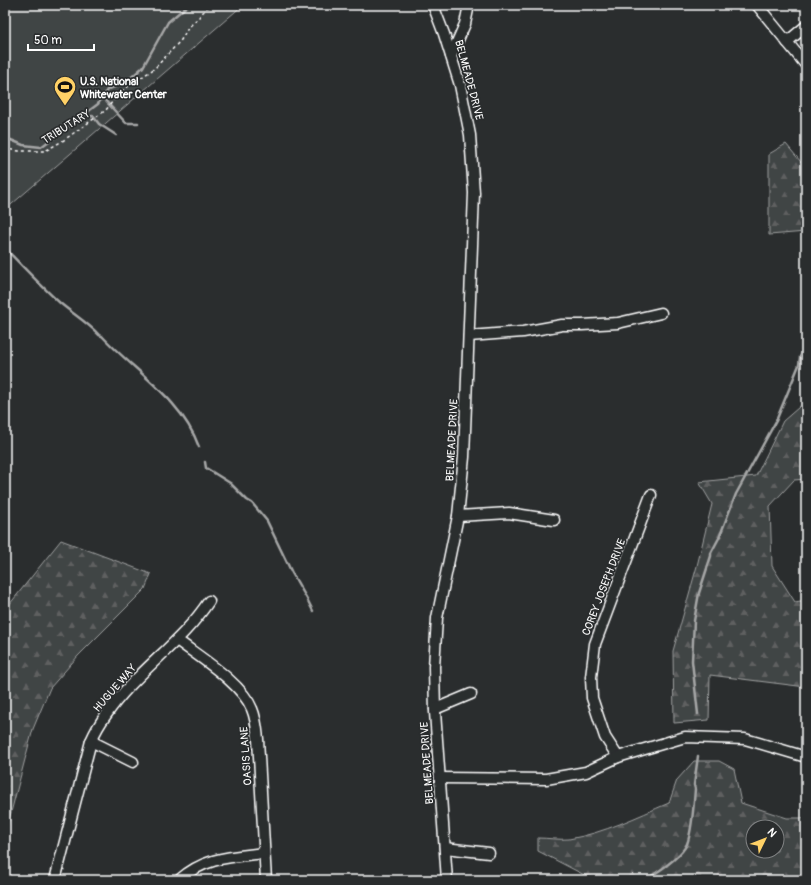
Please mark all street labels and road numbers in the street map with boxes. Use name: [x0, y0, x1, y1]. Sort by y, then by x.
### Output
street label: BELMEADE DRIVE: [452, 38, 486, 122]
street label: TRIBUTARY: [39, 107, 93, 147]
street label: BELMEADE DRIVE: [443, 398, 461, 482]
street label: COREY JOSEPH DRIVE: [580, 536, 629, 637]
street label: HUGUE WAY: [91, 661, 140, 715]
street label: BELMEADE DRIVE: [418, 721, 436, 805]
street label: OASIS LANE: [237, 726, 255, 786]

